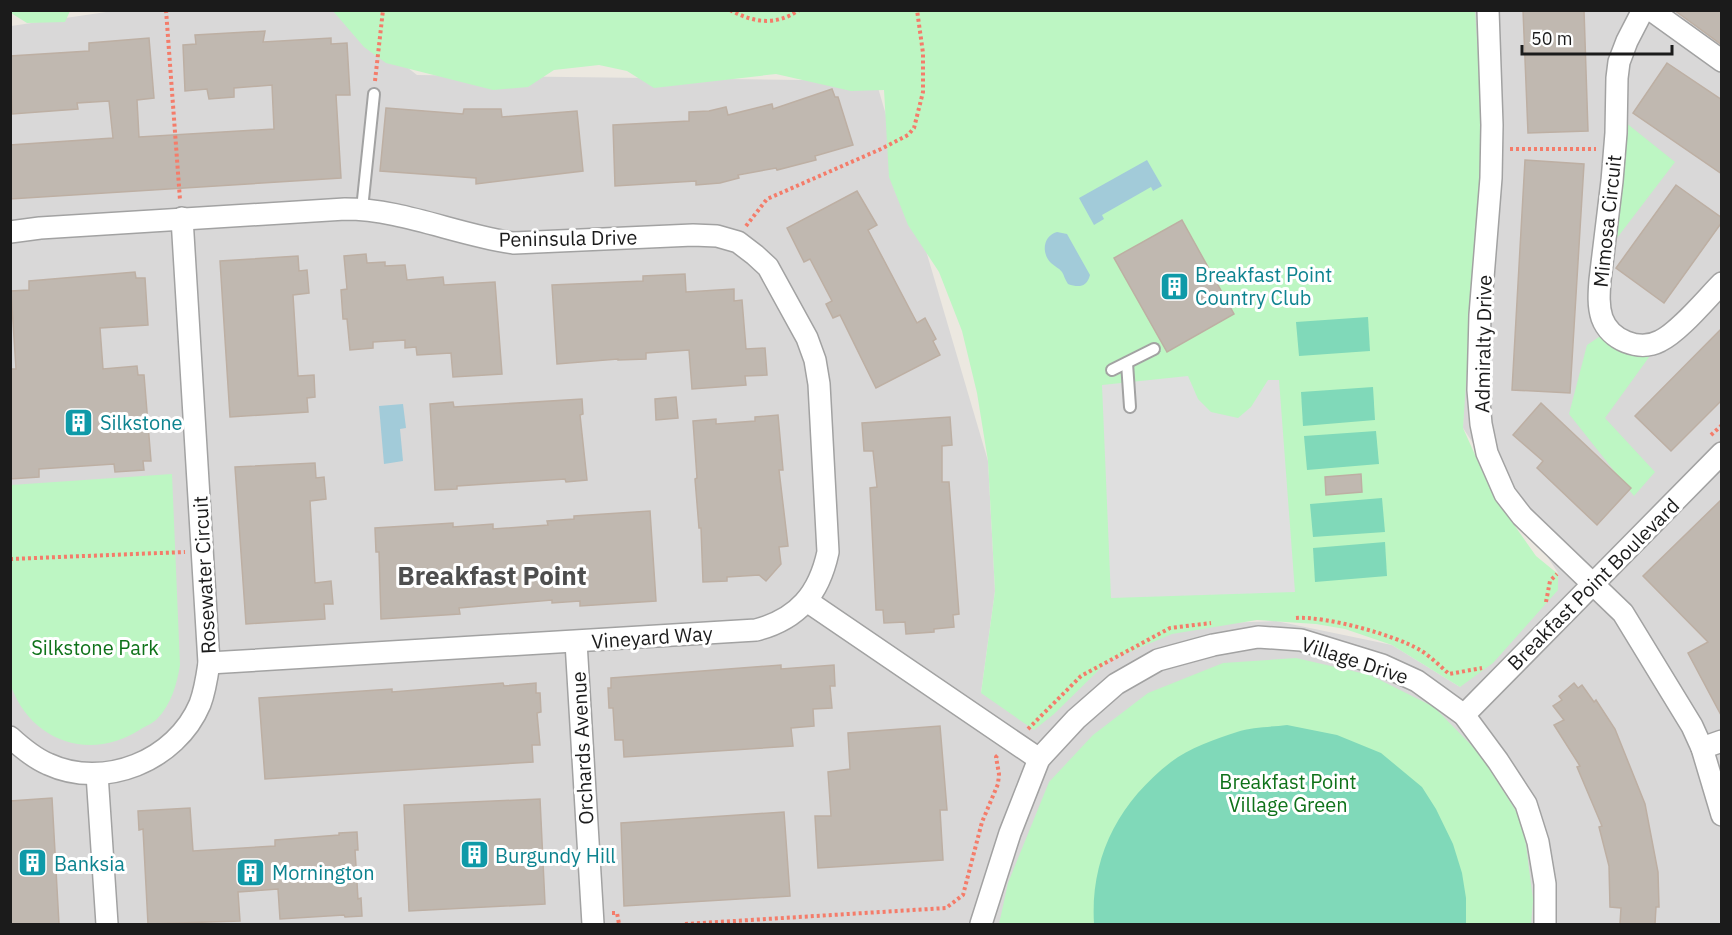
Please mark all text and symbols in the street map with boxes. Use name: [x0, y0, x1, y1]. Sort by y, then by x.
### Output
scale bar: [1522, 18, 1672, 56]
text: 50 m: [1531, 27, 1573, 50]
street label: Mimosa Circuit: [1587, 153, 1627, 289]
street label: Peninsula Drive: [498, 223, 638, 253]
place label: Breakfast Point Country Club: [1195, 261, 1332, 311]
building icon: Breakfast Point Country Club: [1158, 270, 1190, 302]
street label: Admiralty Drive: [1468, 275, 1498, 413]
building icon: Silkstone: [63, 406, 95, 438]
place label: Silkstone: [100, 409, 182, 436]
street label: Breakfast Point Boulevard: [1501, 492, 1685, 676]
street label: Rosewater Circuit: [186, 495, 222, 655]
district label: Breakfast Point: [397, 558, 587, 592]
street label: Vineyard Way: [590, 619, 714, 655]
street label: Village Drive: [1298, 630, 1412, 690]
park label: Silkstone Park: [31, 634, 159, 661]
street label: Orchards Avenue: [564, 671, 599, 825]
park label: Breakfast Point Village Green: [1219, 768, 1357, 818]
building icon: Burgundy Hill: [458, 839, 490, 871]
place label: Burgundy Hill: [495, 842, 616, 869]
building icon: Banksia: [17, 847, 49, 879]
place label: Banksia: [54, 850, 125, 877]
building icon: Mornington: [235, 856, 267, 888]
place label: Mornington: [272, 859, 375, 886]

